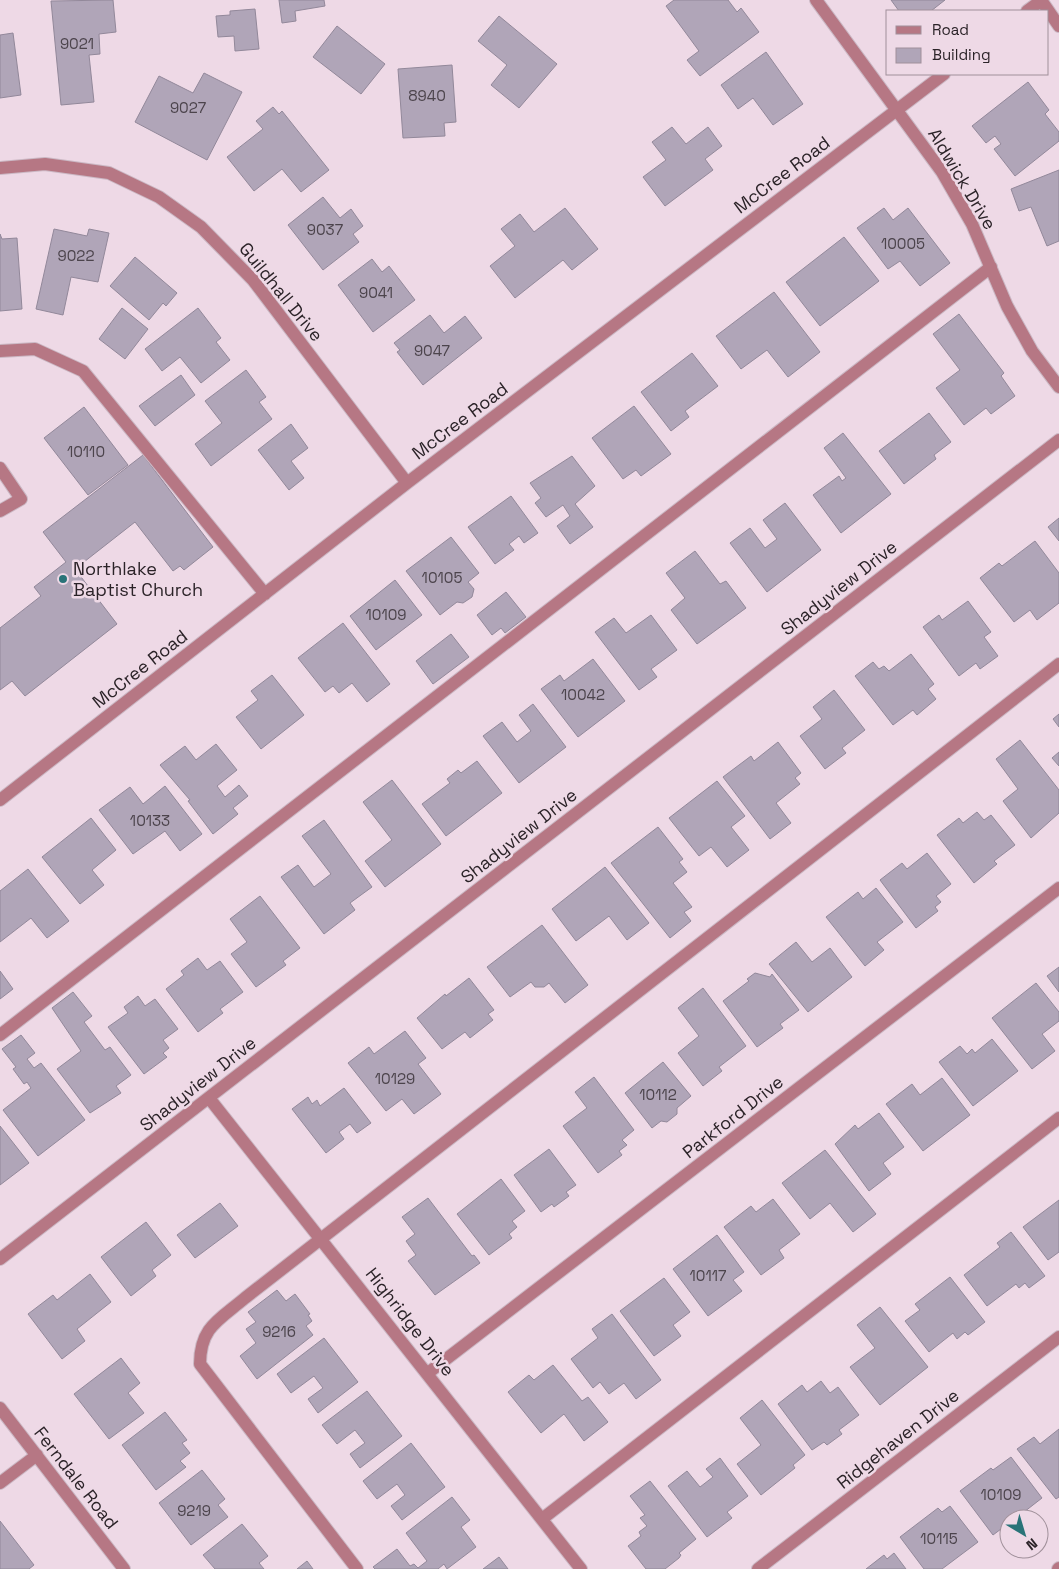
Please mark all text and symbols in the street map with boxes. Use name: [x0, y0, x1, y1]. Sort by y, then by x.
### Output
legend: [886, 10, 1049, 75]
text: Road: [932, 20, 969, 39]
house number: 9021: [60, 34, 94, 53]
text: Building: [932, 45, 991, 64]
house number: 8940: [408, 86, 446, 105]
house number: 9027: [170, 98, 206, 117]
street label: Aldwick Drive: [923, 124, 1002, 234]
street label: McCree Road: [729, 131, 834, 218]
house number: 9037: [307, 220, 343, 239]
house number: 10005: [881, 234, 925, 253]
street label: Guildhall Drive: [234, 237, 328, 346]
house number: 9022: [58, 246, 94, 265]
house number: 9041: [359, 283, 393, 302]
house number: 9047: [414, 341, 450, 360]
street label: McCree Road: [407, 377, 512, 464]
house number: 10110: [67, 442, 105, 461]
street label: Shadyview Drive: [776, 535, 902, 640]
place label: Northlake Baptist Church: [73, 557, 203, 601]
house number: 10105: [422, 568, 462, 587]
marker: Northlake Baptist Church: [57, 573, 69, 585]
house number: 10109: [366, 605, 406, 624]
street label: McCree Road: [88, 624, 192, 713]
house number: 10042: [561, 685, 605, 704]
street label: Shadyview Drive: [456, 783, 582, 888]
house number: 10133: [130, 811, 170, 830]
street label: Shadyview Drive: [135, 1031, 261, 1136]
house number: 10129: [375, 1069, 415, 1088]
street label: Parkford Drive: [678, 1070, 788, 1163]
house number: 10112: [639, 1085, 677, 1104]
street label: Highridge Drive: [361, 1263, 460, 1381]
house number: 10117: [690, 1266, 726, 1285]
house number: 9216: [262, 1322, 296, 1341]
street label: Ridgehaven Drive: [832, 1384, 964, 1494]
street label: Ferndale Road: [29, 1422, 124, 1534]
house number: 10109: [981, 1485, 1021, 1504]
house number: 9219: [177, 1501, 211, 1520]
north arrow: [999, 1509, 1049, 1559]
house number: 10115: [920, 1529, 958, 1548]
text: N: [1023, 1534, 1041, 1554]

